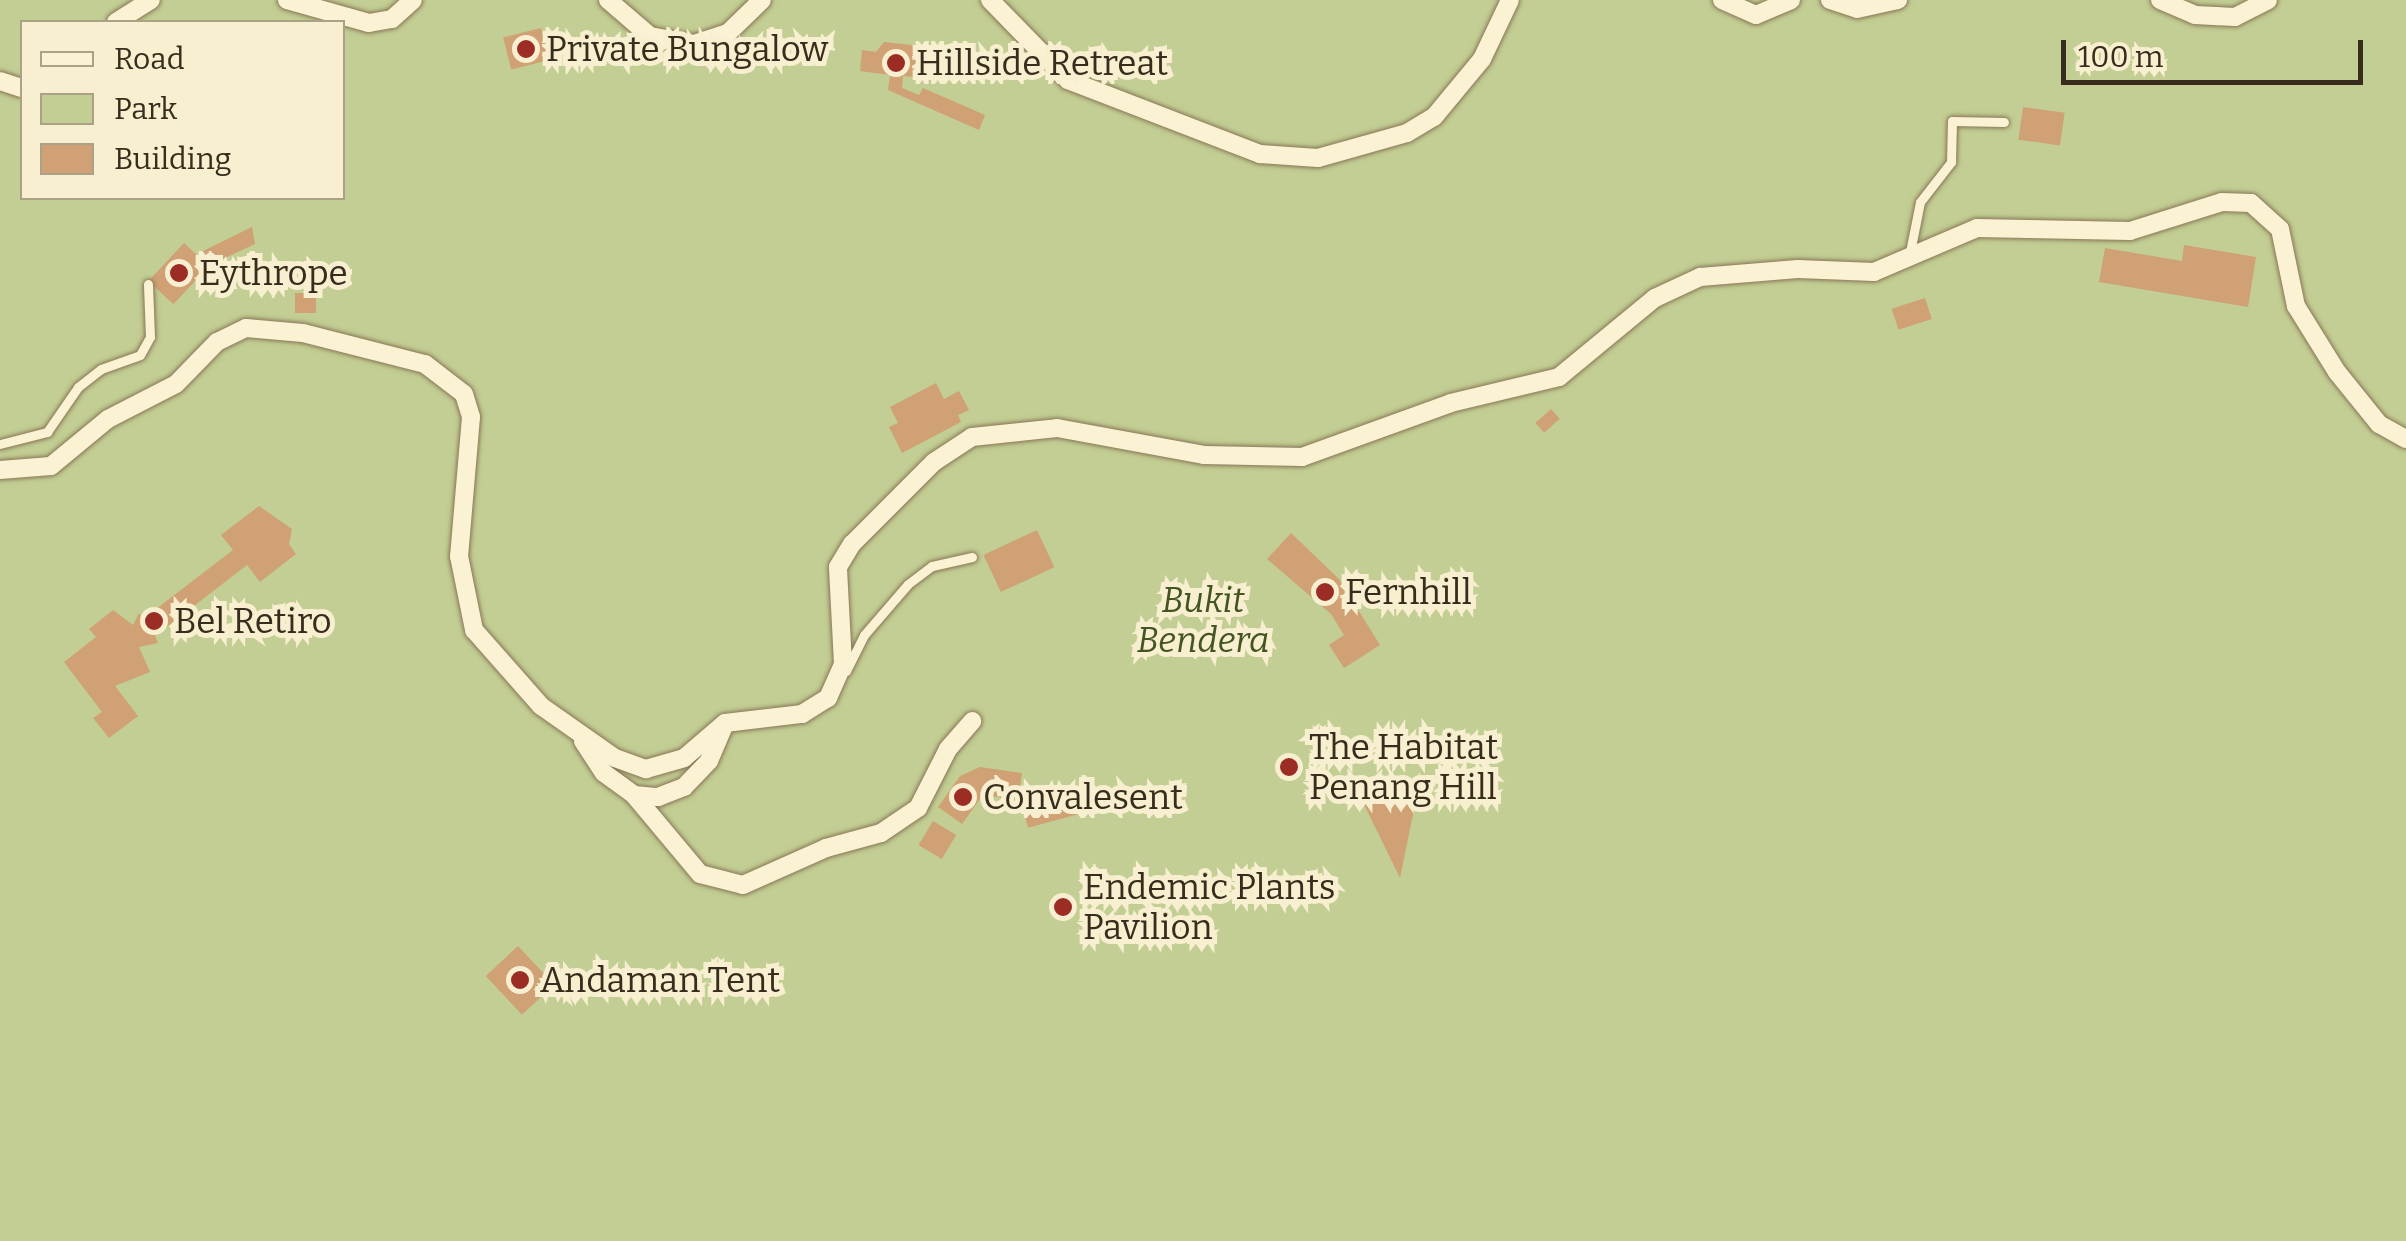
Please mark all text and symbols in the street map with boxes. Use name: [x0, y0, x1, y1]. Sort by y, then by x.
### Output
legend: [20, 20, 345, 200]
scale bar: [2066, 20, 2368, 82]
place label: Private Bungalow: [546, 28, 828, 70]
marker: Private Bungalow: [515, 38, 537, 60]
text: 100 m: [2078, 39, 2163, 75]
text: Road: [114, 41, 185, 77]
place label: Hillside Retreat: [916, 42, 1168, 84]
marker: Hillside Retreat: [885, 52, 907, 74]
text: Park: [114, 91, 177, 127]
text: Building: [114, 141, 232, 177]
place label: Eythrope: [199, 252, 348, 294]
marker: Eythrope: [168, 262, 190, 284]
place label: Fernhill: [1345, 571, 1472, 613]
park label: Bukit Bendera: [1137, 579, 1269, 661]
marker: Fernhill: [1314, 581, 1336, 603]
place label: Bel Retiro: [174, 600, 332, 642]
marker: Bel Retiro: [143, 610, 165, 632]
place label: The Habitat Penang Hill: [1309, 726, 1498, 808]
marker: The Habitat Penang Hill: [1278, 756, 1300, 778]
place label: Convalesent: [983, 776, 1183, 818]
marker: Convalesent: [952, 786, 974, 808]
place label: Endemic Plants Pavilion: [1083, 866, 1336, 948]
marker: Endemic Plants Pavilion: [1052, 896, 1074, 918]
place label: Andaman Tent: [540, 959, 780, 1001]
marker: Andaman Tent: [509, 969, 531, 991]

